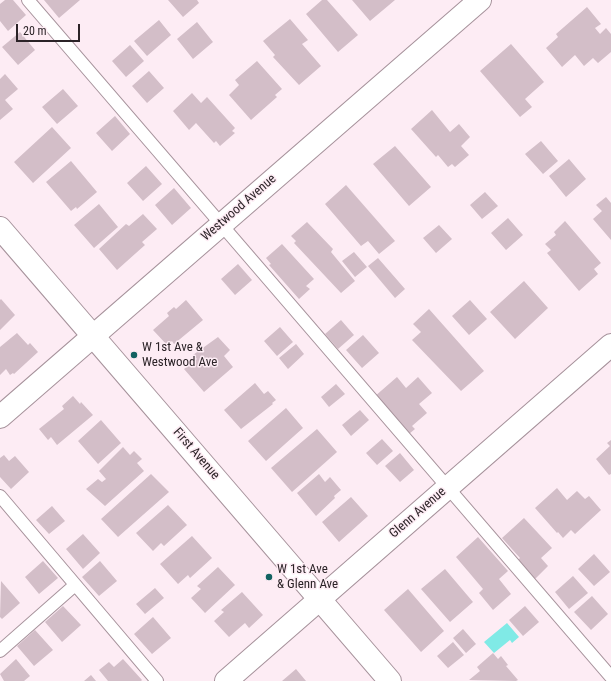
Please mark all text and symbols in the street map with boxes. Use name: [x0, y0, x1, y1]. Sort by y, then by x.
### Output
scale bar: [18, 16, 82, 42]
text: 20 m: [23, 24, 47, 38]
street label: Westwood Avenue: [198, 171, 280, 245]
place label: W 1st Ave & Westwood Ave: [142, 340, 217, 371]
marker: W 1st Ave & Westwood Ave: [129, 350, 139, 360]
street label: First Avenue: [169, 425, 223, 483]
street label: Glenn Avenue: [387, 484, 449, 542]
place label: W 1st Ave & Glenn Ave: [277, 562, 338, 593]
marker: W 1st Ave & Glenn Ave: [264, 572, 274, 582]

